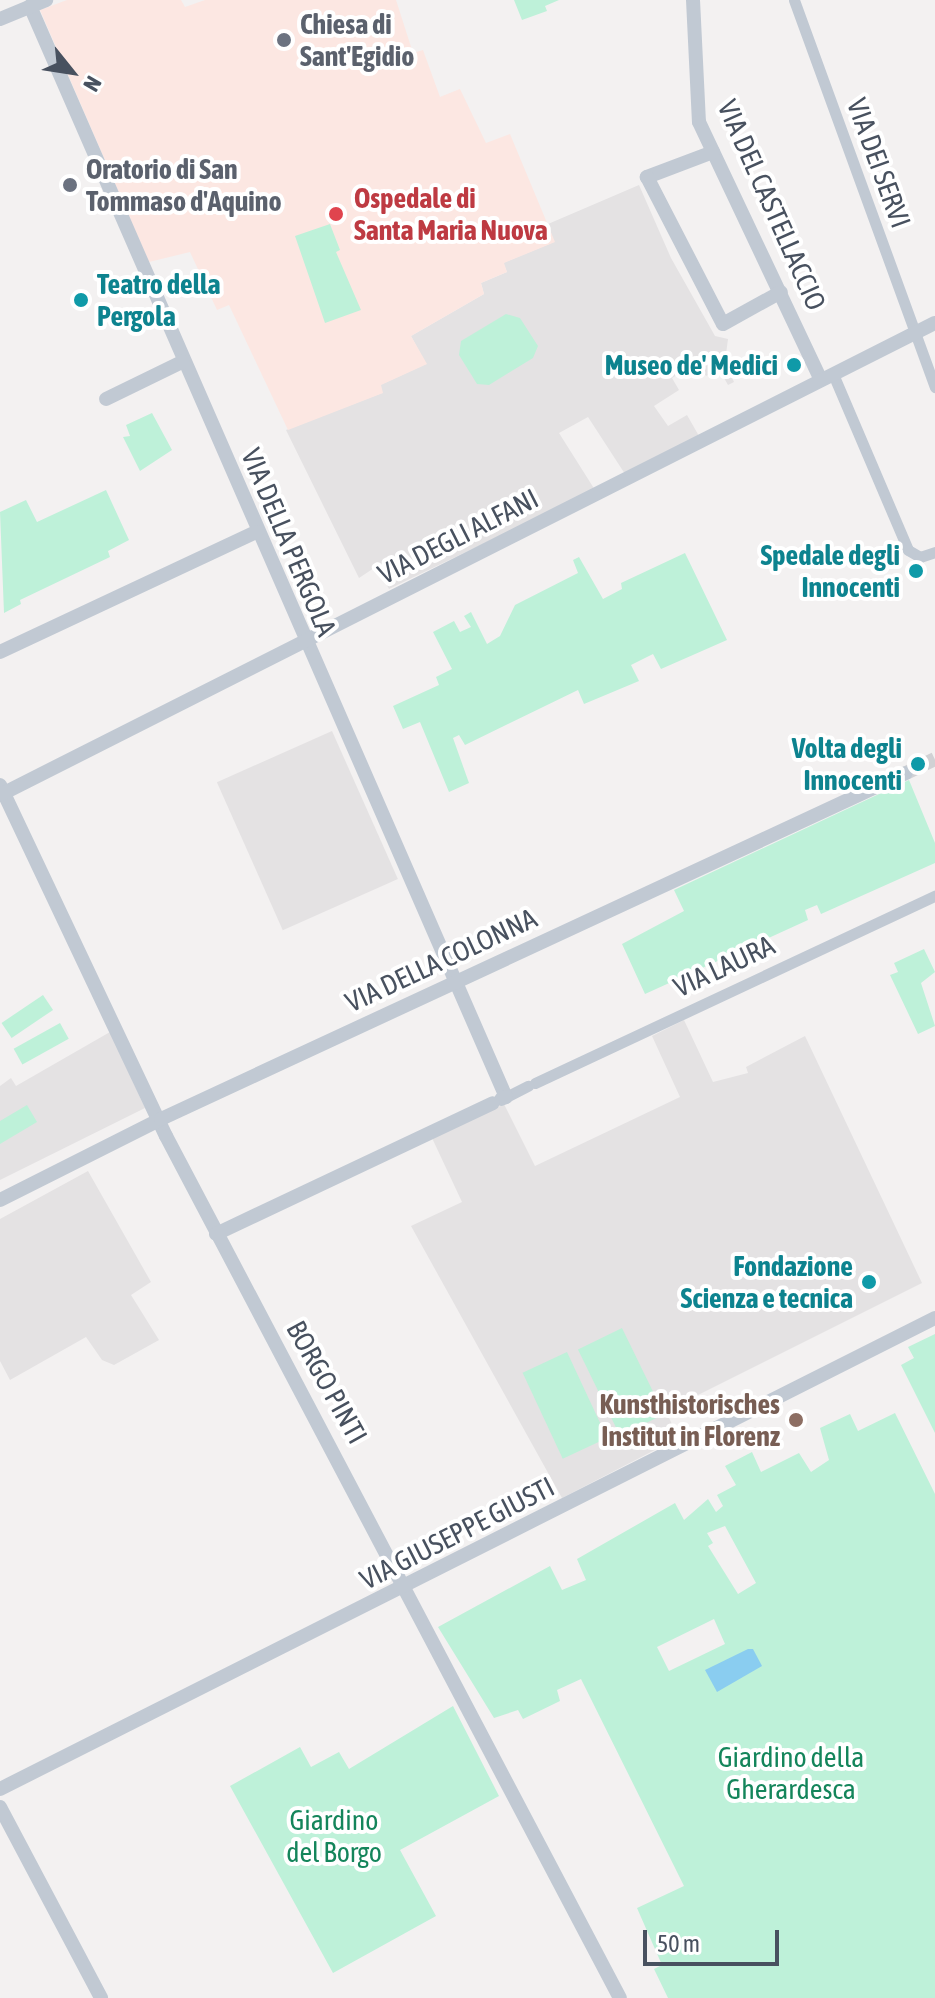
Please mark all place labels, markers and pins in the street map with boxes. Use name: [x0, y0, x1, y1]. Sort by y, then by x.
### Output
place label: Chiesa di Sant'Egidio: [300, 7, 414, 73]
marker: Chiesa di Sant'Egidio: [275, 31, 293, 49]
place label: Oratorio di San Tommaso d'Aquino: [86, 152, 282, 218]
marker: Oratorio di San Tommaso d'Aquino: [61, 176, 79, 194]
place label: Ospedale di Santa Maria Nuova: [354, 181, 548, 247]
marker: Ospedale di Santa Maria Nuova: [325, 203, 347, 225]
place label: Teatro della Pergola: [97, 267, 221, 333]
marker: Teatro della Pergola: [72, 291, 90, 309]
place label: Museo de' Medici: [605, 348, 778, 382]
marker: Museo de' Medici: [785, 356, 803, 374]
place label: Spedale degli Innocenti: [761, 538, 900, 604]
marker: Spedale degli Innocenti: [907, 562, 925, 580]
place label: Volta degli Innocenti: [792, 731, 902, 797]
marker: Volta degli Innocenti: [909, 755, 927, 773]
place label: Fondazione Scienza e tecnica: [681, 1249, 853, 1315]
marker: Fondazione Scienza e tecnica: [860, 1273, 878, 1291]
place label: Kunsthistorisches Institut in Florenz: [600, 1387, 780, 1453]
marker: Kunsthistorisches Institut in Florenz: [787, 1411, 805, 1429]

